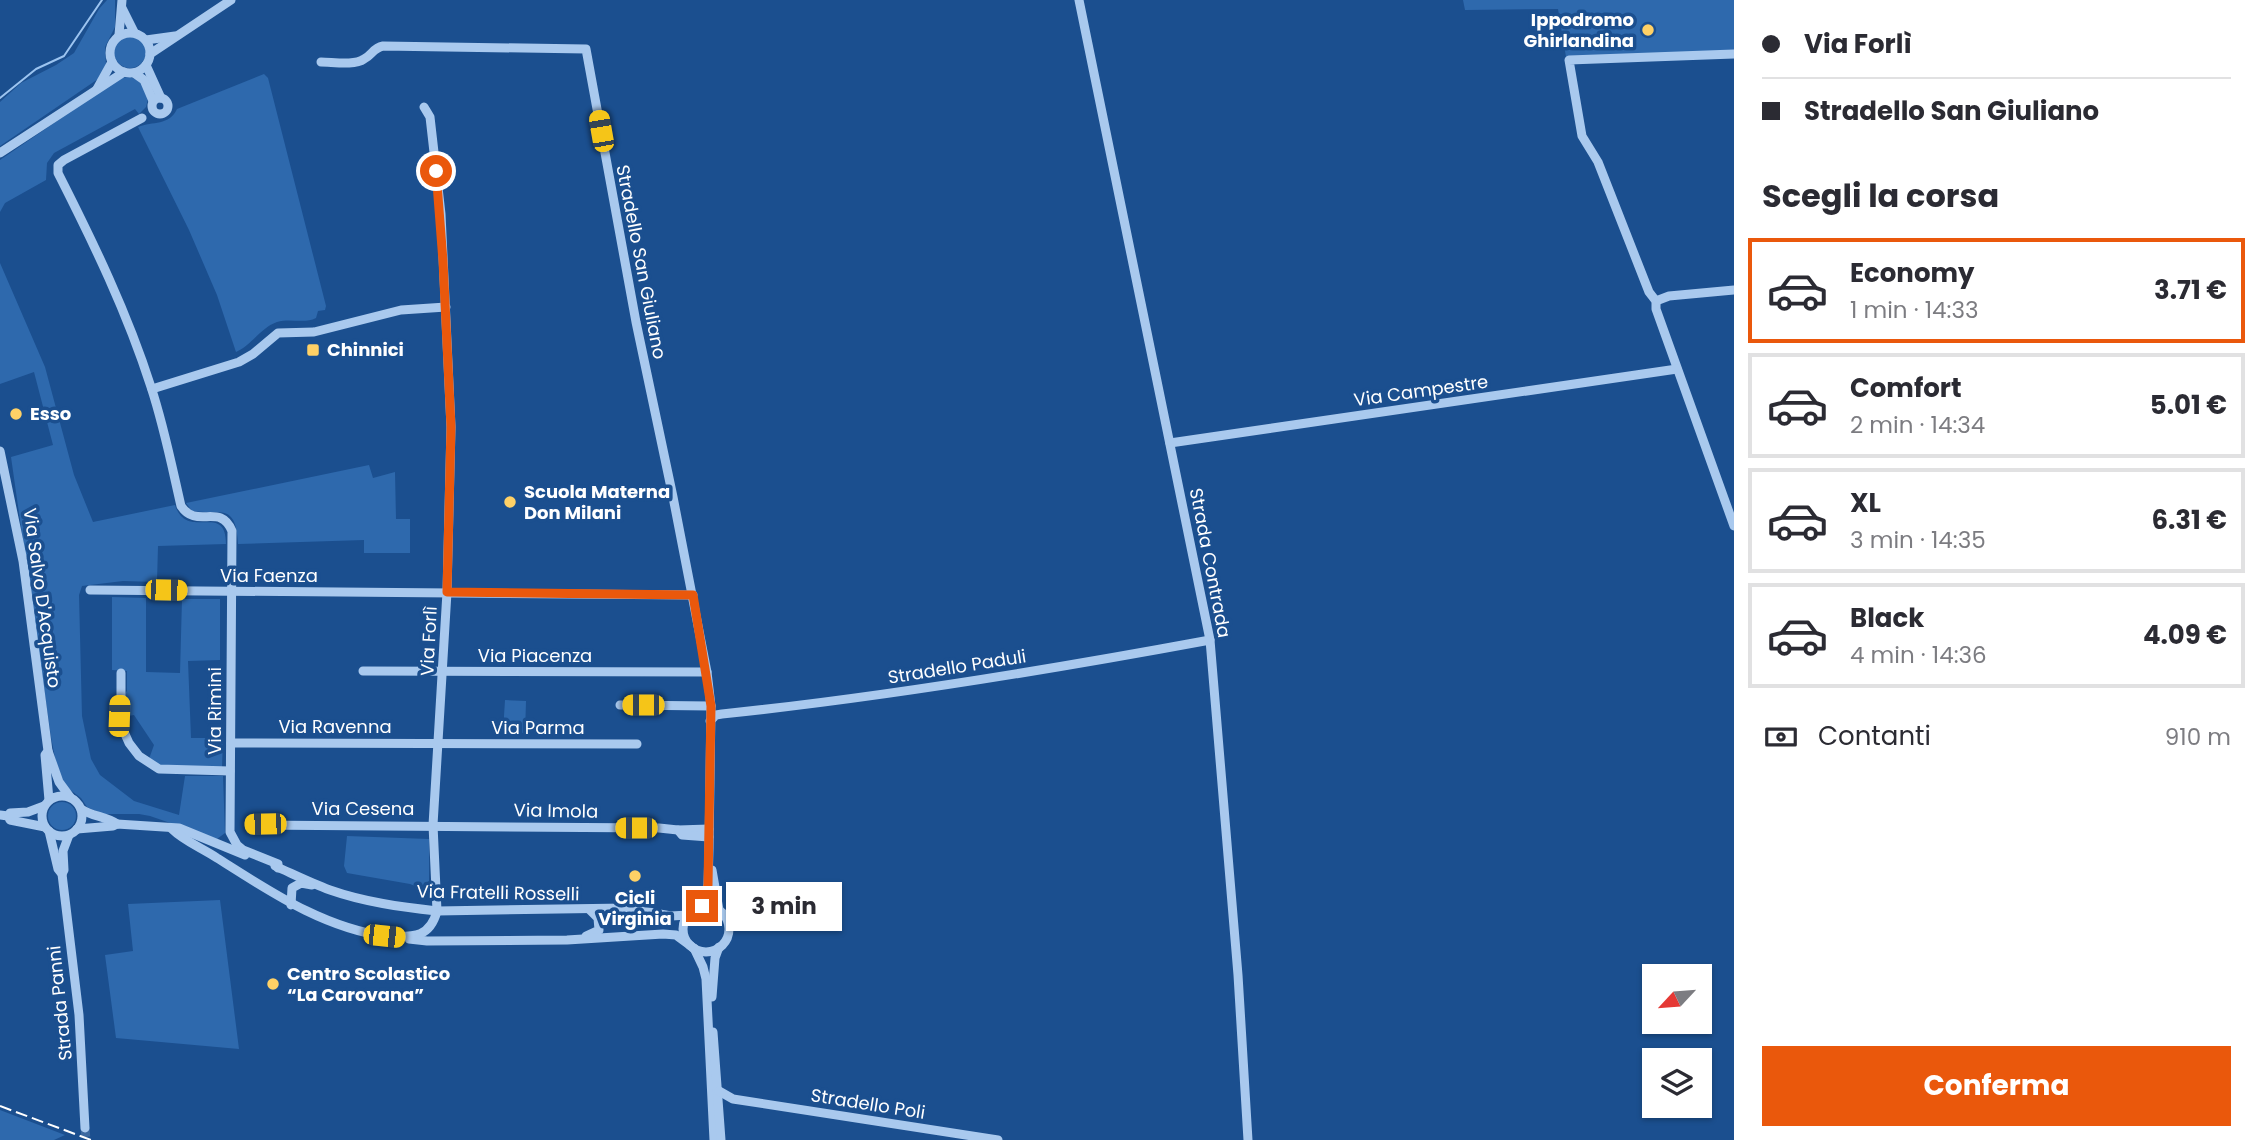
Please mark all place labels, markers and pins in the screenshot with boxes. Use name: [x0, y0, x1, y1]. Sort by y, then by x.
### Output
place label: Ippodromo Ghirlandina: [1524, 7, 1634, 53]
marker: Ippodromo Ghirlandina: [1640, 22, 1656, 38]
place label: Chinnici: [327, 337, 404, 362]
marker: Chinnici: [305, 342, 321, 358]
place label: Esso: [30, 401, 71, 426]
marker: Esso: [8, 406, 24, 422]
place label: Scuola Materna Don Milani: [524, 479, 670, 525]
marker: Scuola Materna Don Milani: [502, 494, 518, 510]
marker: Cicli Virginia: [627, 868, 643, 884]
place label: Cicli Virginia: [598, 885, 672, 931]
place label: Centro Scolastico “La Carovana”: [287, 961, 450, 1007]
marker: Centro Scolastico “La Carovana”: [265, 976, 281, 992]

